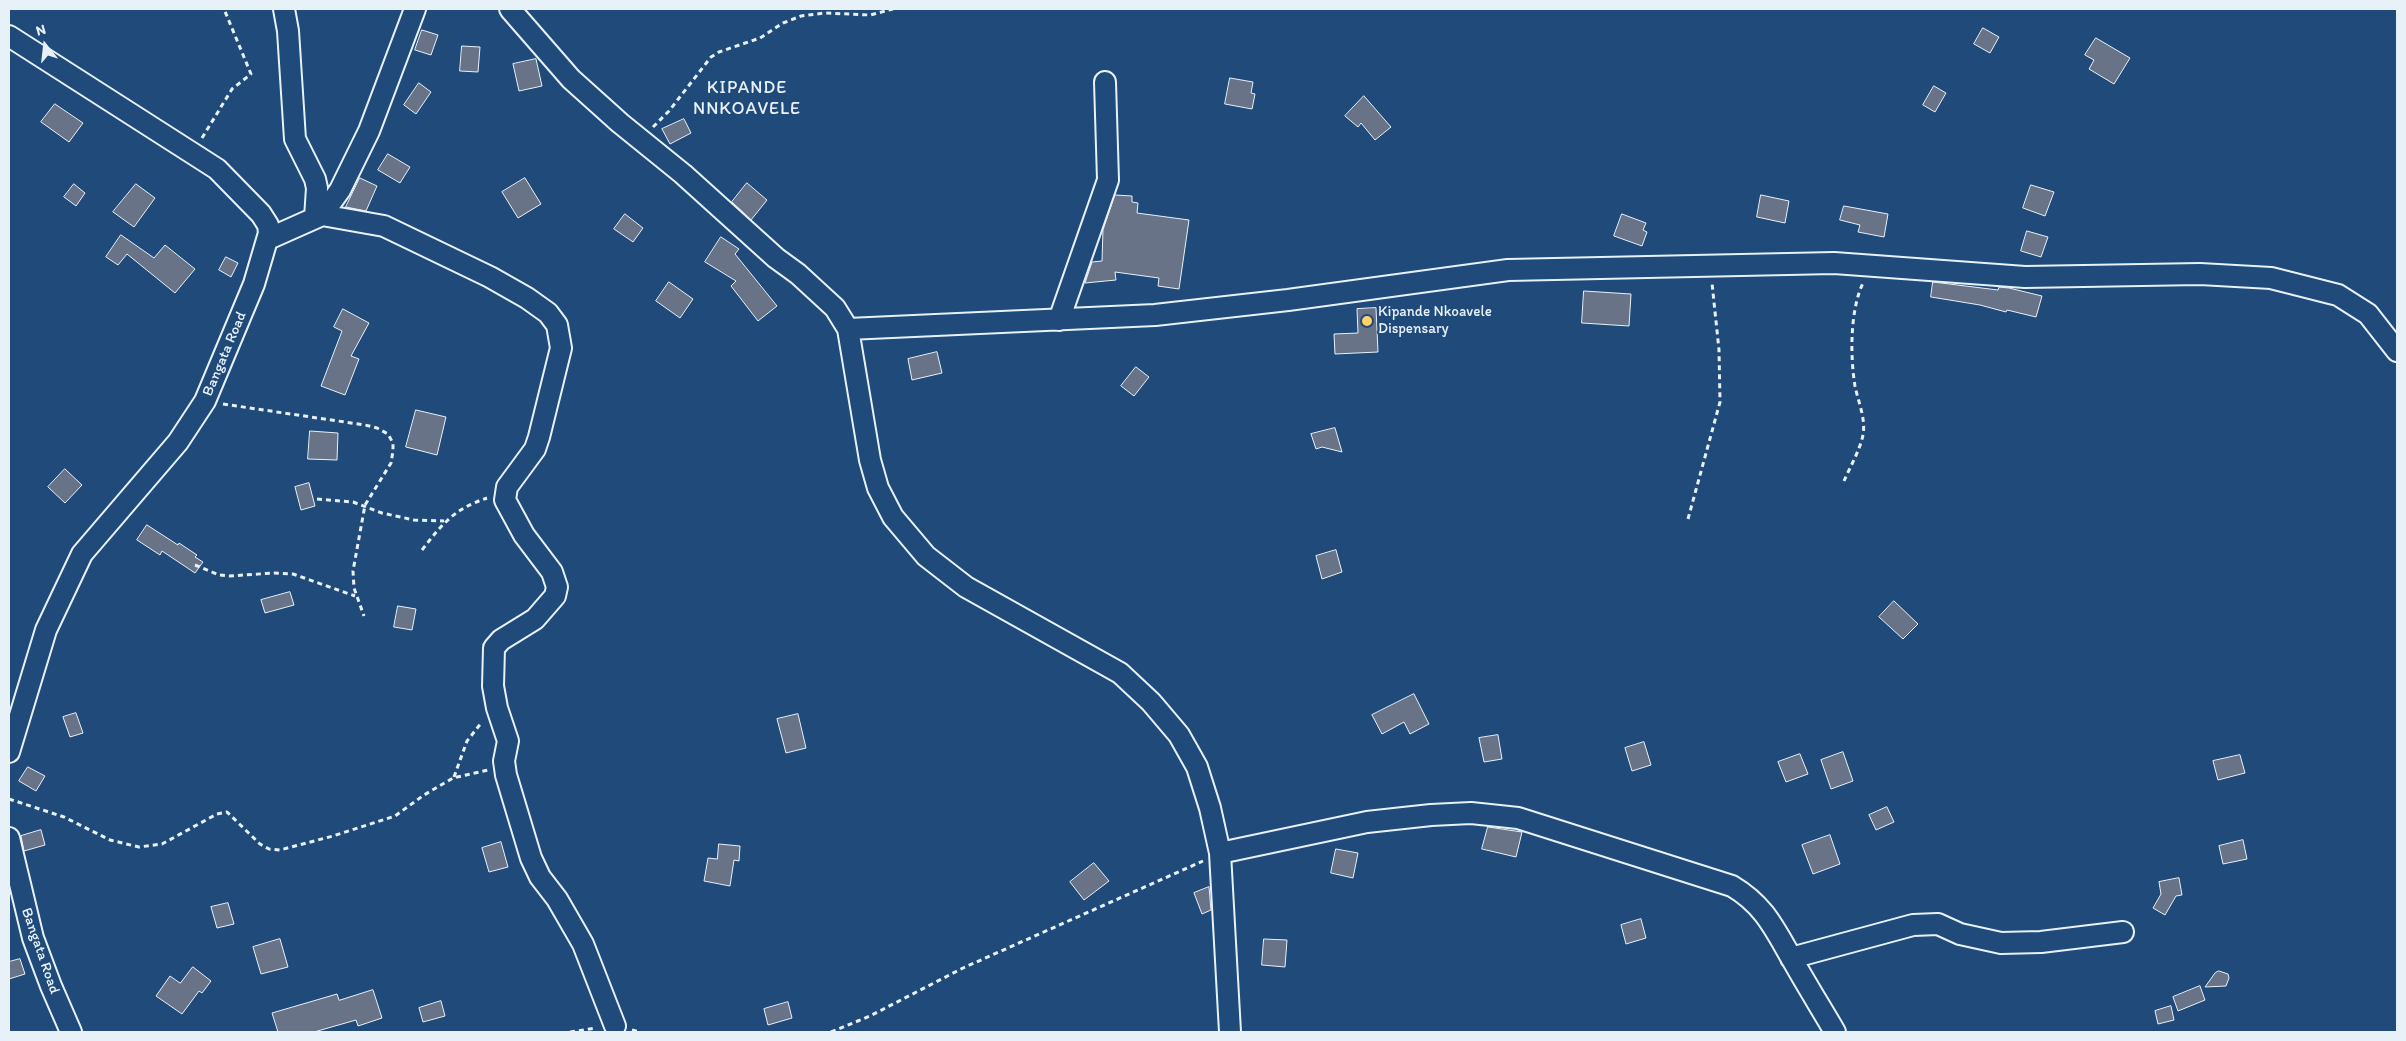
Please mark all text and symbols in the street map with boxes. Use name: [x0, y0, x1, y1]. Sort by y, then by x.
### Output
north arrow: [20, 20, 70, 70]
text: N: [34, 21, 48, 40]
district label: KIPANDE NNKOAVELE: [691, 77, 803, 120]
place label: Kipande Nkoavele Dispensary: [1378, 303, 1492, 338]
street label: Bangata Road: [199, 309, 251, 399]
marker: Kipande Nkoavele Dispensary: [1360, 314, 1374, 328]
street label: Bangata Road: [17, 905, 63, 997]

